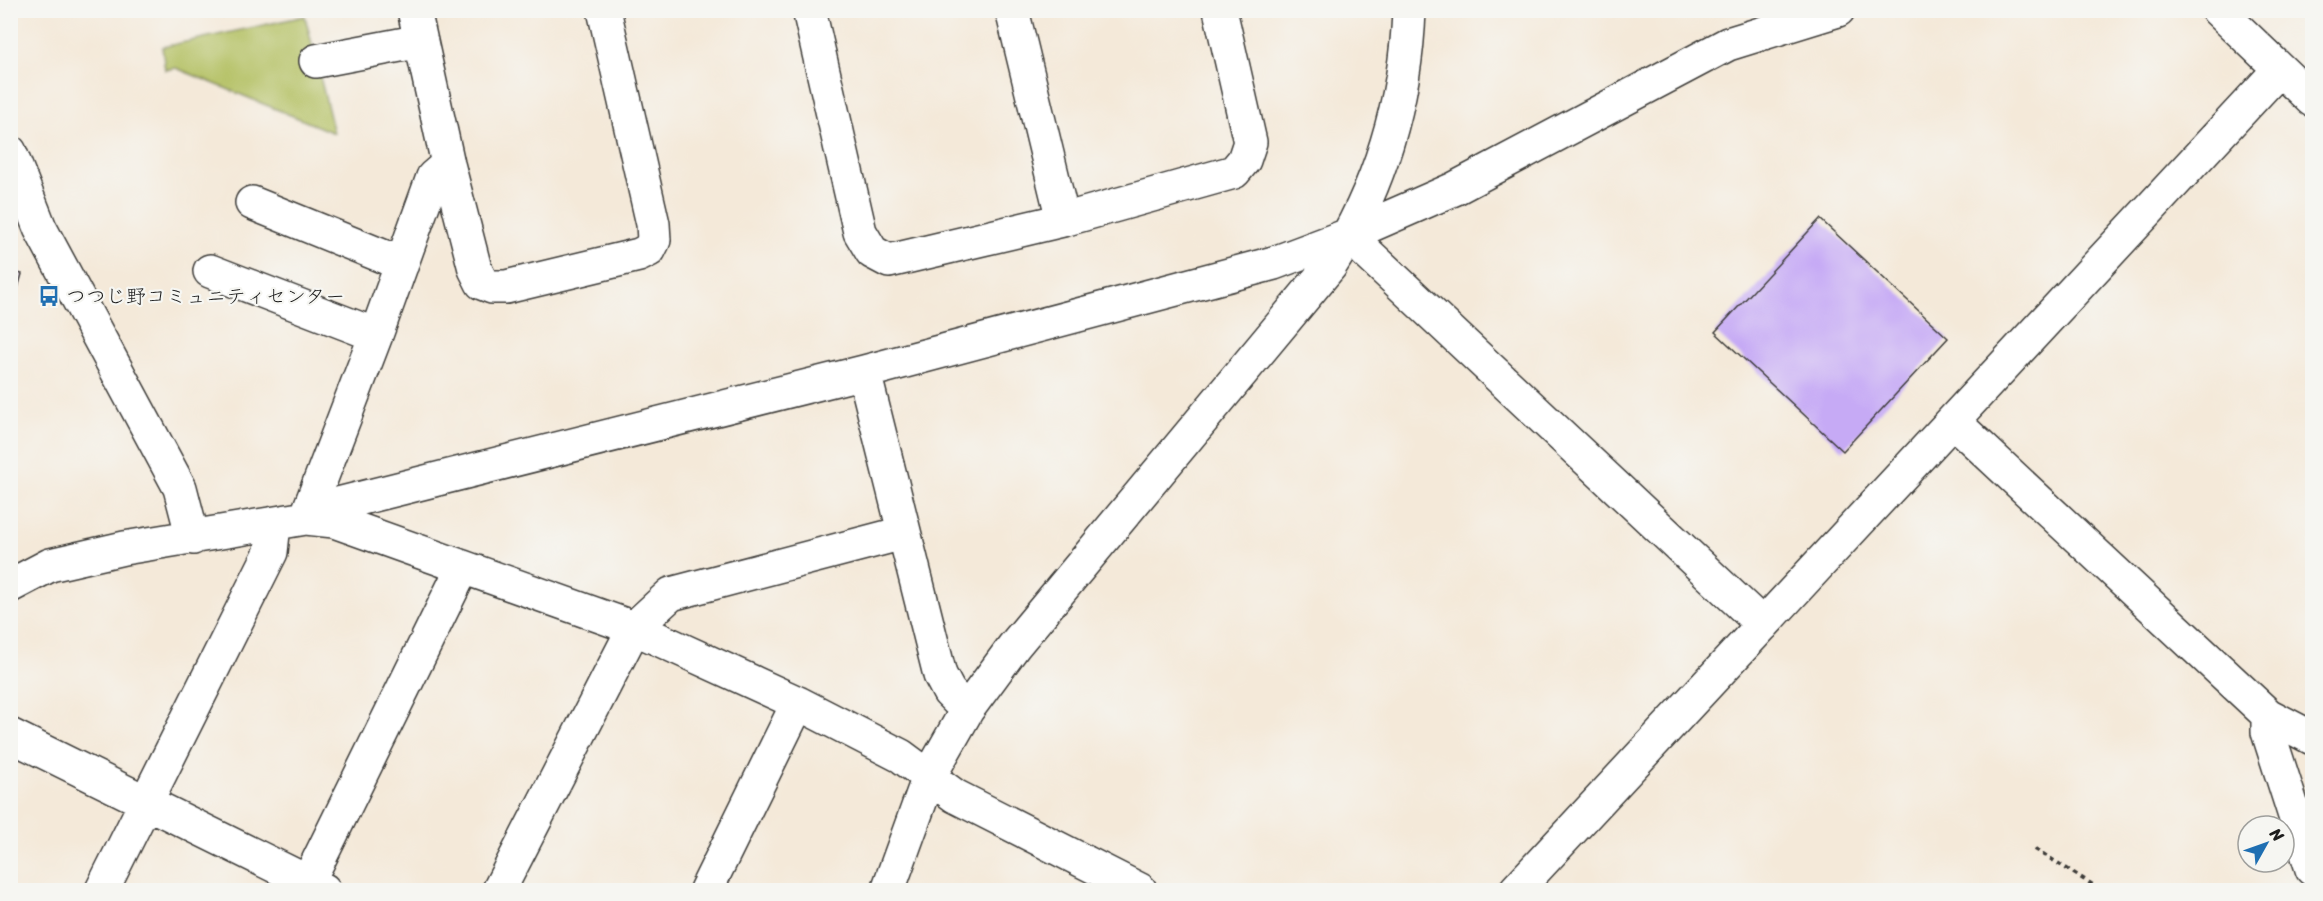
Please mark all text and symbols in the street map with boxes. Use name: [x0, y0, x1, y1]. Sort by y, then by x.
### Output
place label: つつじ野コミュニティセンター: [66, 279, 345, 314]
bus stop icon: つつじ野コミュニティセンター: [37, 284, 61, 308]
north arrow: [2236, 814, 2296, 874]
text: N: [2262, 820, 2292, 849]

